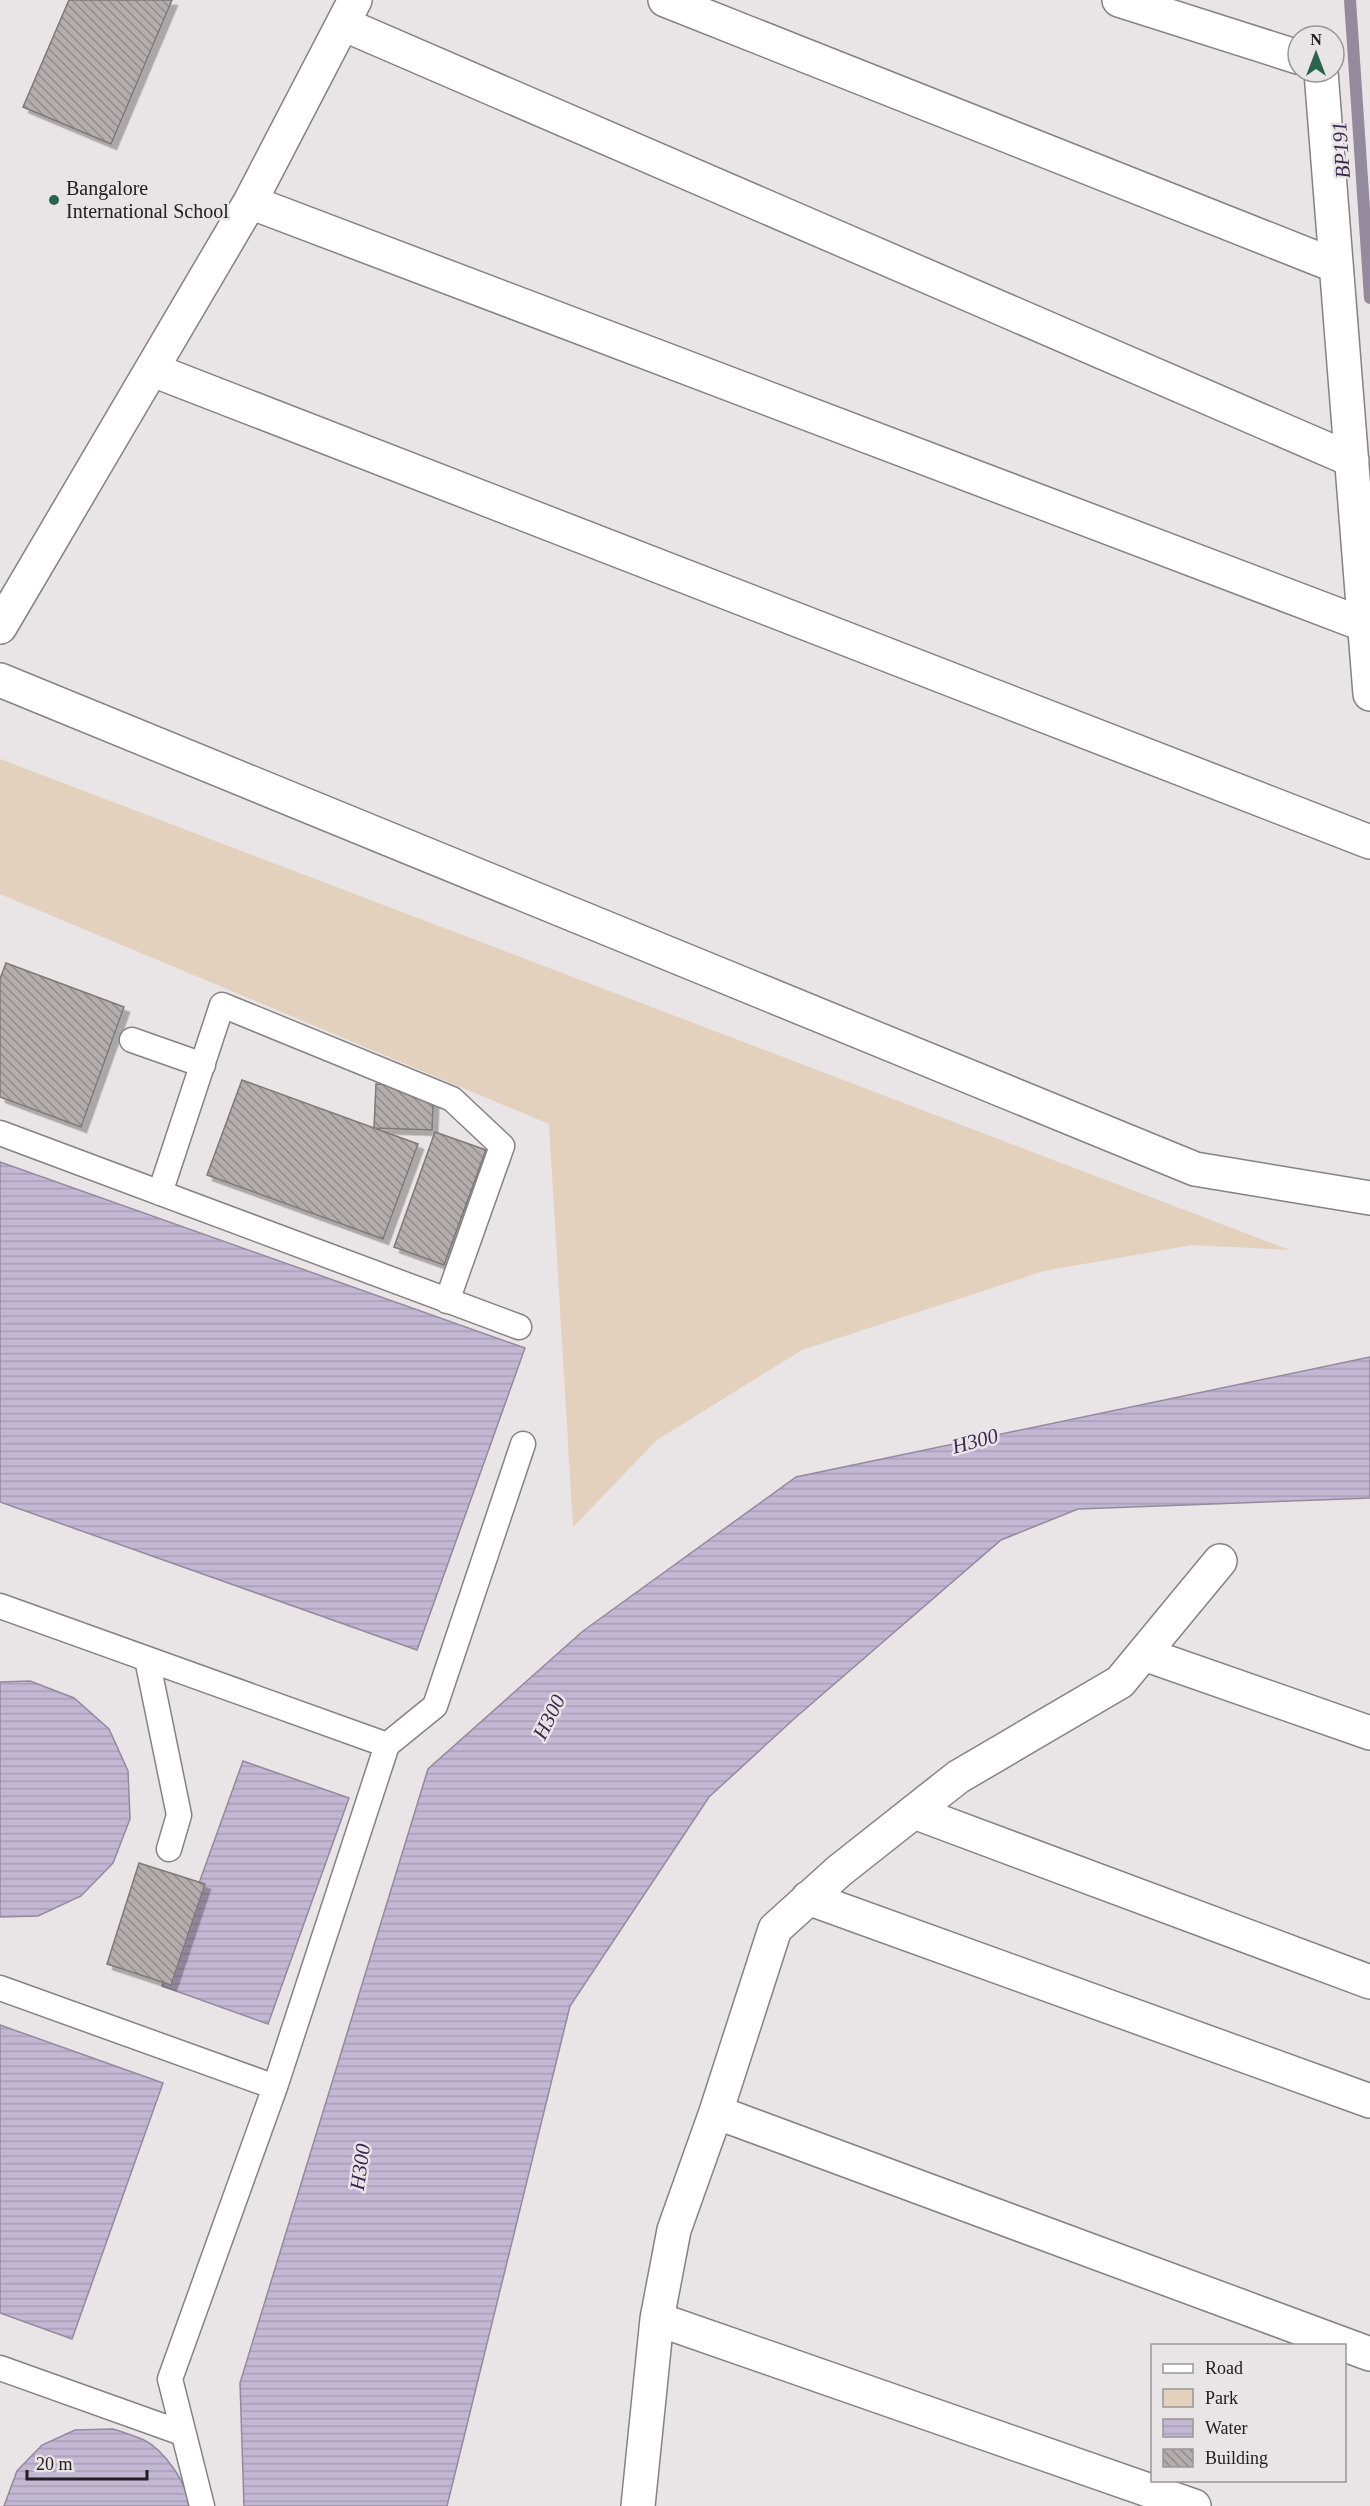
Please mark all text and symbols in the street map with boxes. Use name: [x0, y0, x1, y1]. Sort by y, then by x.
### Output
north arrow: [1286, 24, 1346, 84]
text: N: [1310, 31, 1322, 48]
water label: BP191: [1327, 121, 1355, 179]
place label: Bangalore International School: [66, 177, 229, 222]
marker: Bangalore International School: [47, 193, 61, 207]
water label: H300: [948, 1423, 1001, 1459]
water label: H300: [527, 1690, 571, 1744]
water label: H300: [345, 2142, 375, 2193]
legend: [1151, 2344, 1346, 2482]
text: Road: [1205, 2358, 1243, 2378]
text: Park: [1205, 2388, 1238, 2408]
text: Water: [1205, 2418, 1248, 2438]
scale bar: [27, 2443, 147, 2481]
text: Building: [1205, 2448, 1268, 2468]
text: 20 m: [36, 2454, 73, 2474]

